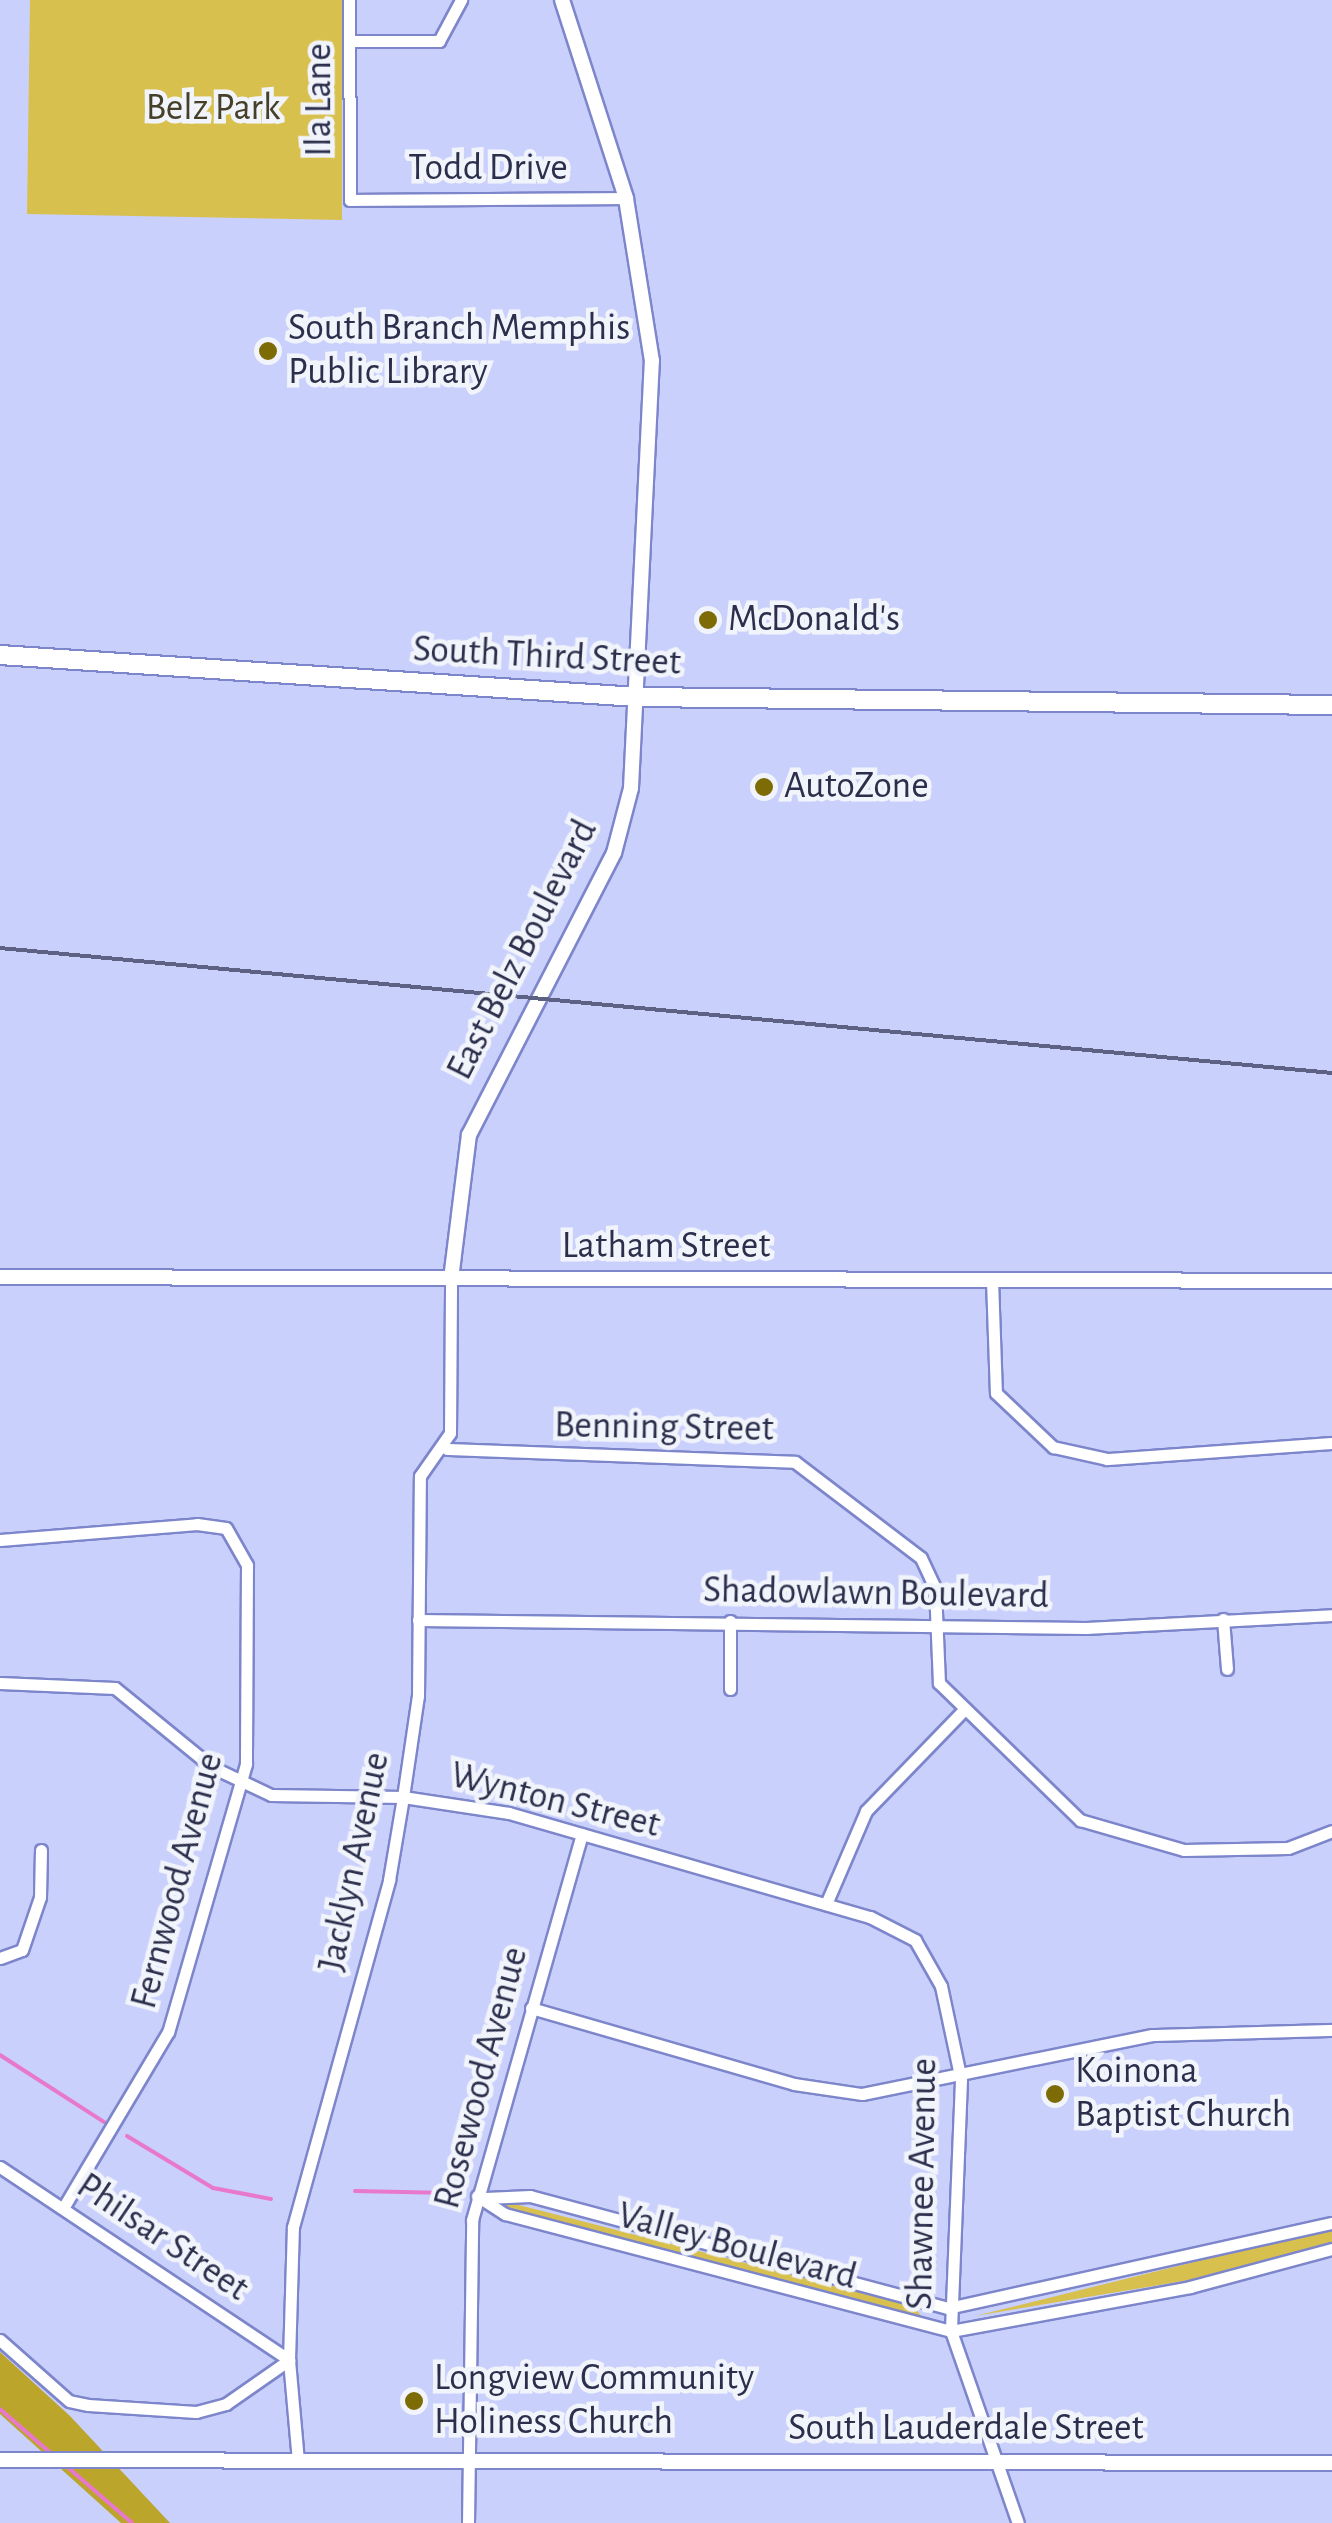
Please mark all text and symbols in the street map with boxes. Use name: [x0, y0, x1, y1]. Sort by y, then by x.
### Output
street label: Ila Lane: [297, 43, 343, 157]
park label: Belz Park: [146, 86, 280, 132]
street label: Todd Drive: [408, 146, 568, 192]
place label: South Branch Memphis Public Library: [288, 306, 630, 396]
marker: South Branch Memphis Public Library: [257, 340, 279, 362]
place label: McDonald's: [728, 597, 900, 643]
marker: McDonald's: [697, 609, 719, 631]
street label: South Third Street: [412, 627, 682, 687]
place label: AutoZone: [784, 764, 929, 810]
marker: AutoZone: [753, 776, 775, 798]
street label: East Belz Boulevard: [438, 812, 608, 1088]
street label: Latham Street: [562, 1224, 770, 1270]
street label: Benning Street: [554, 1403, 774, 1453]
street label: Shadowlawn Boulevard: [703, 1568, 1049, 1620]
street label: Fernwood Avenue: [122, 1748, 234, 2014]
street label: Jacklyn Avenue: [310, 1748, 400, 1976]
street label: Wynton Street: [446, 1753, 664, 1849]
street label: Rosewood Avenue: [425, 1942, 539, 2214]
place label: Koinona Baptist Church: [1075, 2049, 1291, 2138]
street label: Shawnee Avenue: [898, 2058, 948, 2310]
marker: Koinona Baptist Church: [1044, 2083, 1066, 2105]
street label: Philsar Street: [67, 2164, 257, 2312]
street label: Valley Boulevard: [613, 2193, 861, 2301]
place label: Longview Community Holiness Church: [434, 2356, 754, 2446]
marker: Longview Community Holiness Church: [403, 2390, 425, 2412]
street label: South Lauderdale Street: [788, 2406, 1144, 2452]

